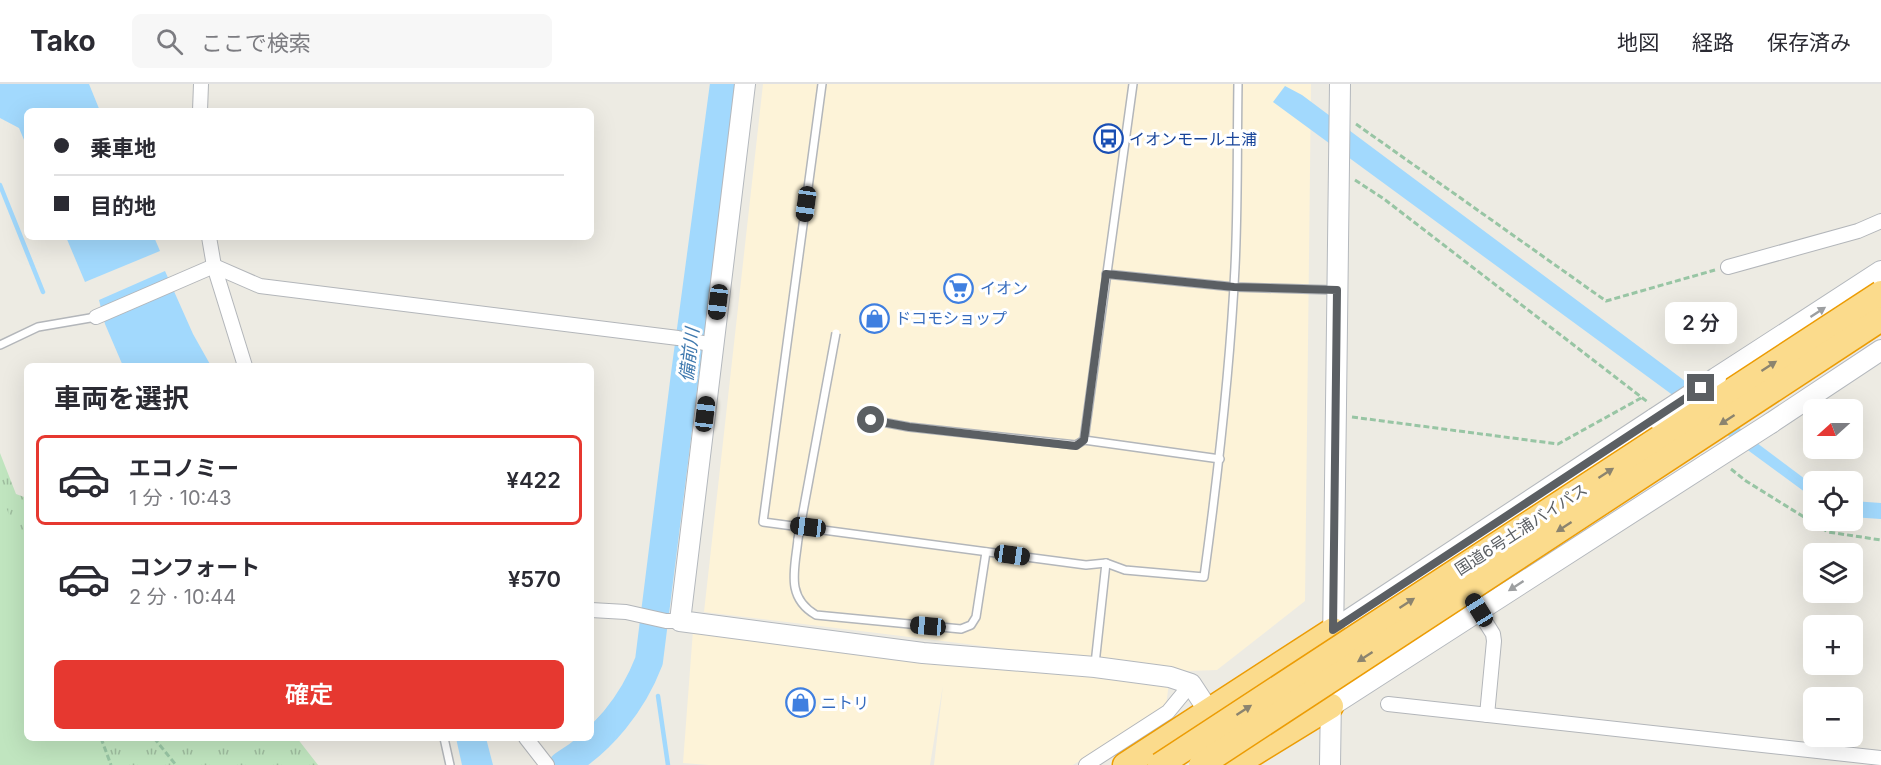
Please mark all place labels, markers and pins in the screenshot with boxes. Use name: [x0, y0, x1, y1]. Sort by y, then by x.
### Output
bus stop icon: イオンモール土浦: [1092, 123, 1124, 155]
place label: イオンモール土浦: [1129, 129, 1257, 149]
supermarket icon: イオン: [943, 272, 975, 304]
place label: イオン: [980, 278, 1028, 298]
shop icon: ドコモショップ: [858, 302, 890, 334]
place label: ドコモショップ: [895, 308, 1007, 328]
shop icon: ニトリ: [784, 687, 816, 719]
place label: ニトリ: [821, 693, 869, 713]

